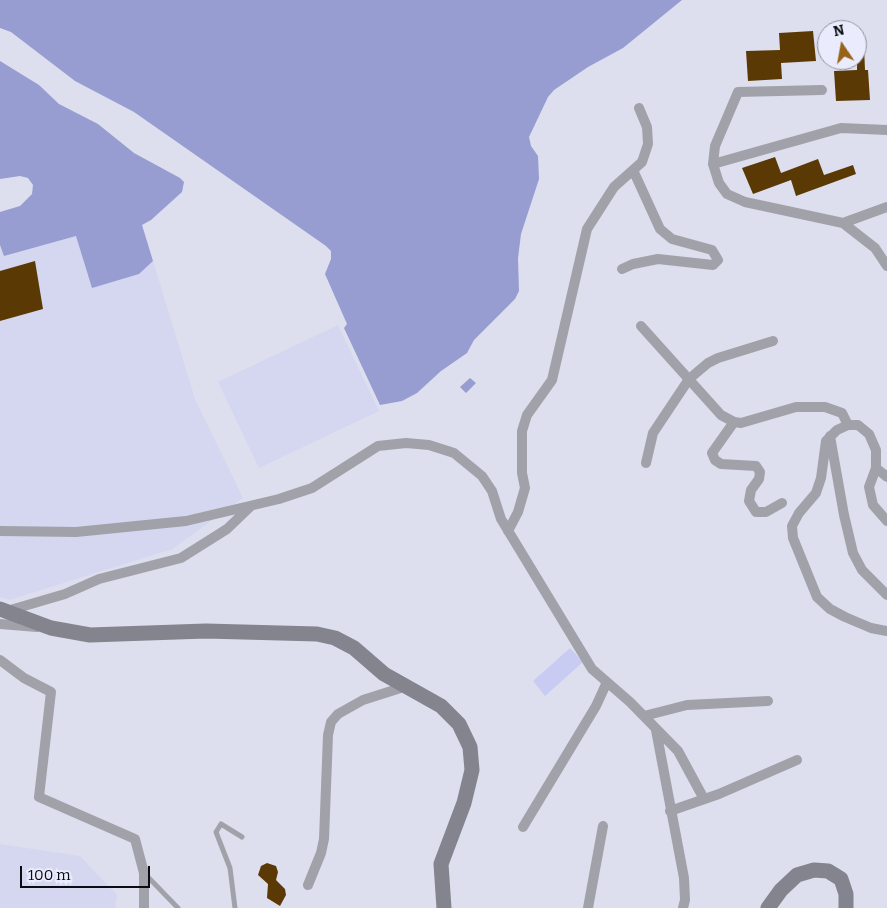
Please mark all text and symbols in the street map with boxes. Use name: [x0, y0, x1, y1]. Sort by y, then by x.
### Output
north arrow: [817, 20, 867, 70]
text: N: [832, 21, 846, 40]
scale bar: [22, 856, 152, 888]
text: 100 m: [28, 866, 71, 884]

